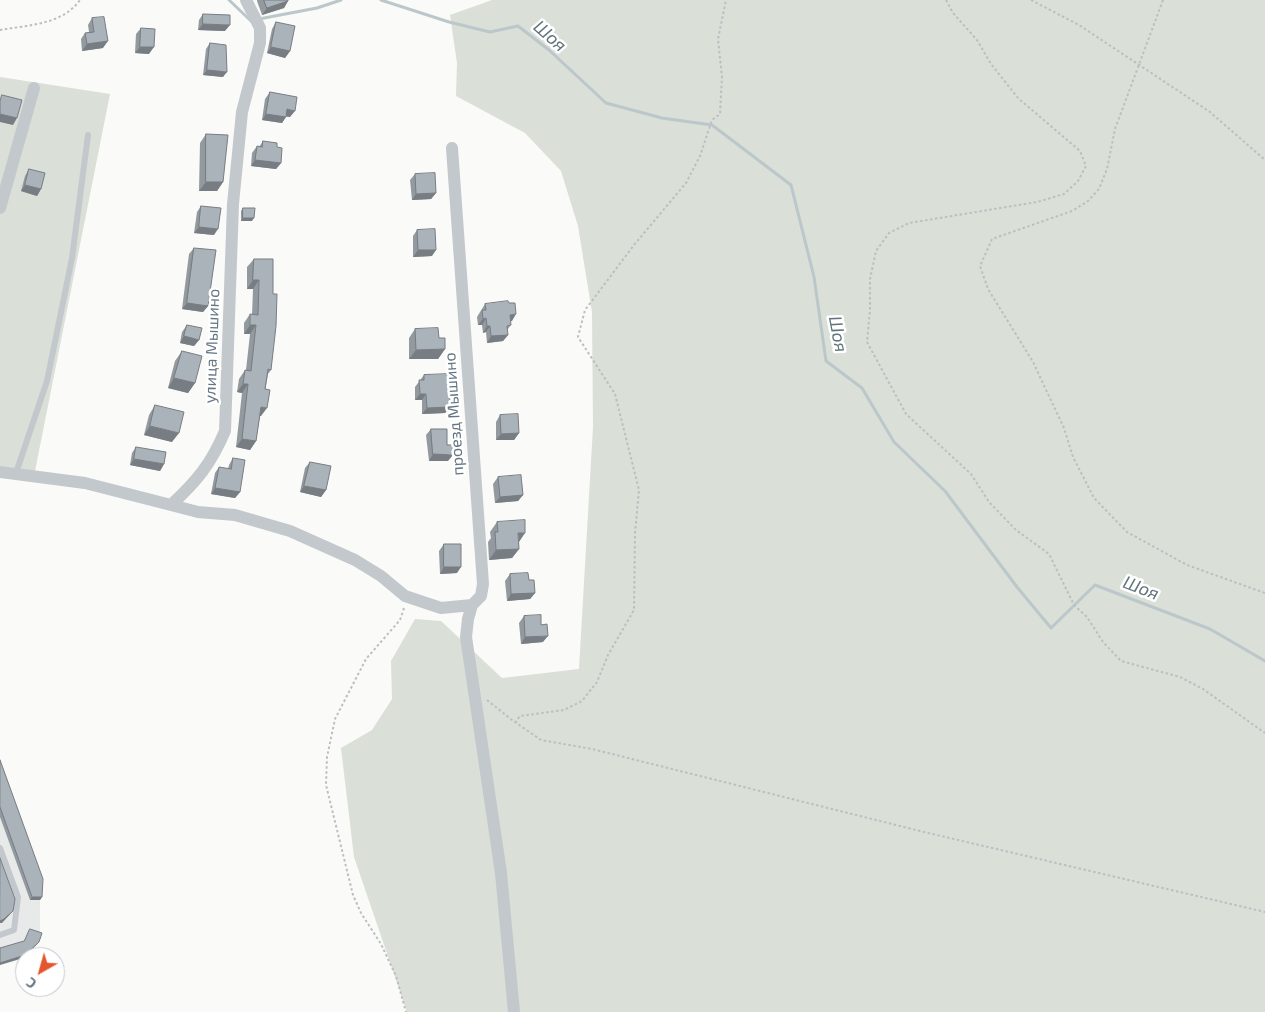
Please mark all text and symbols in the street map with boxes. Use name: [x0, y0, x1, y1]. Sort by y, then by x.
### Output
water label: Шоя: [529, 16, 571, 56]
street label: улица Мышино: [200, 288, 224, 404]
water label: Шоя: [824, 314, 852, 354]
street label: проезд Мышино: [440, 352, 468, 476]
water label: Шоя: [1120, 571, 1162, 605]
north arrow: [15, 947, 65, 997]
text: С: [23, 974, 40, 993]

